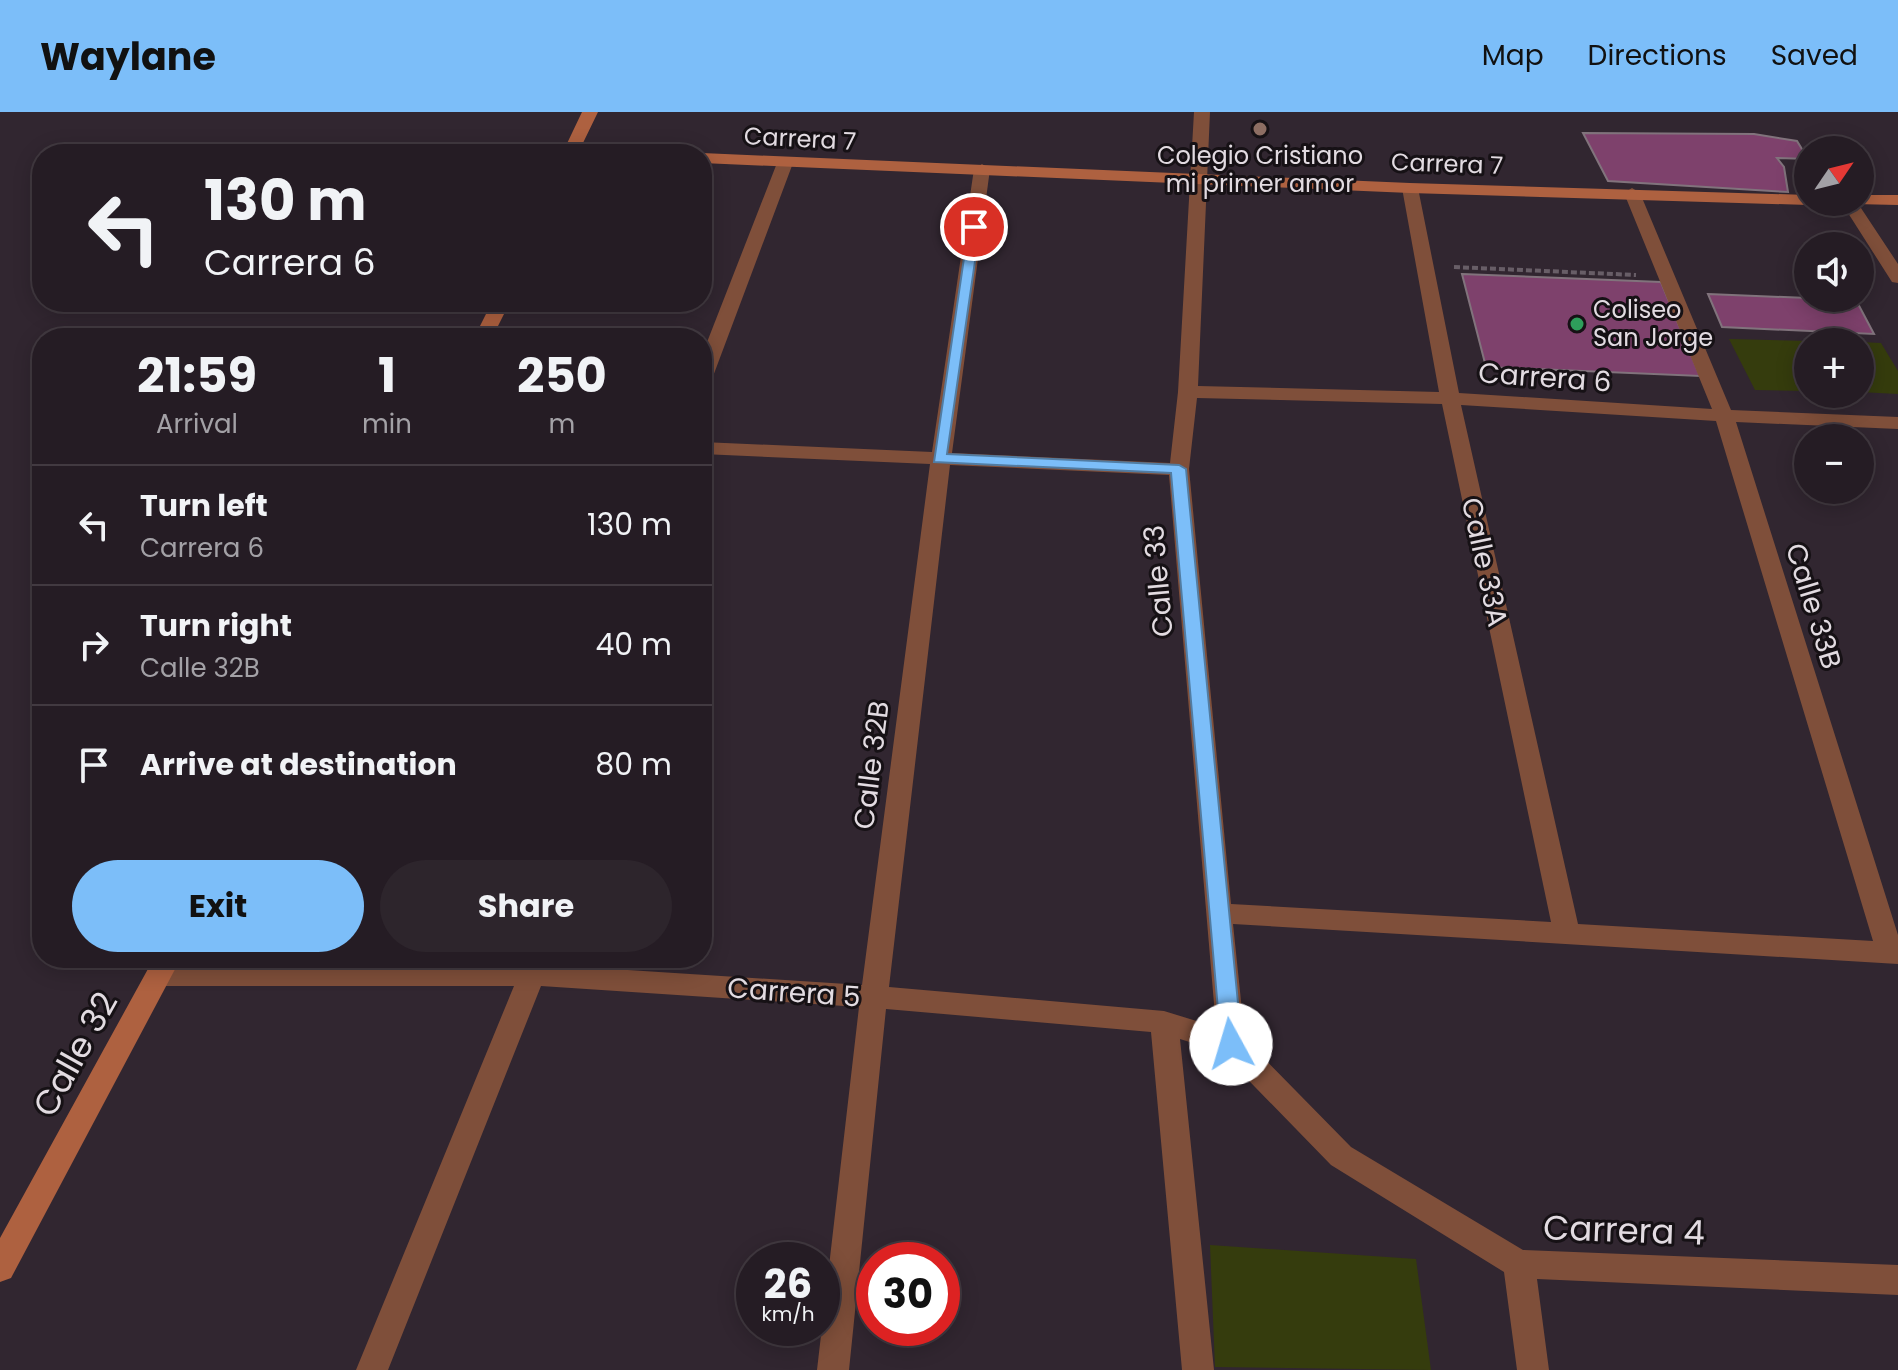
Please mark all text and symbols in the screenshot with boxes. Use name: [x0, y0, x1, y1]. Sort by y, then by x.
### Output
text: Waylane: [40, 30, 216, 83]
text: Map: [1482, 36, 1544, 75]
text: Directions: [1588, 36, 1727, 75]
text: Saved: [1771, 36, 1858, 75]
street label: Carrera 7: [743, 119, 857, 158]
marker: Colegio Cristiano mi primer amor: [1251, 120, 1269, 138]
north arrow: [1794, 136, 1874, 216]
map controls: [1794, 136, 1874, 504]
place label: Colegio Cristiano mi primer amor: [1157, 139, 1363, 200]
street label: Carrera 7: [1390, 145, 1504, 182]
text: 130 m: [204, 161, 367, 240]
icon: left: [72, 176, 176, 280]
pin: [940, 193, 1008, 261]
icon: arrive: [952, 205, 996, 249]
button: sound: [1794, 232, 1874, 312]
text: Carrera 6: [204, 237, 376, 288]
place label: Coliseo San Jorge: [1593, 293, 1713, 354]
marker: Coliseo San Jorge: [1568, 315, 1586, 333]
button: +: [1794, 328, 1874, 408]
text: 21:59: [137, 342, 257, 409]
text: 1: [378, 342, 396, 409]
text: 250: [517, 342, 607, 409]
street label: Carrera 6: [1477, 353, 1613, 402]
text: Arrival: [156, 406, 238, 442]
text: min: [362, 406, 412, 442]
text: m: [549, 406, 575, 442]
button: −: [1794, 424, 1874, 504]
text: Turn left: [140, 484, 268, 527]
street label: Calle 33A: [1452, 494, 1517, 630]
icon: left: [72, 503, 116, 547]
text: 130 m: [587, 503, 672, 546]
street label: Calle 33: [1134, 523, 1183, 639]
text: Carrera 6: [140, 530, 264, 566]
street label: Calle 33B: [1776, 539, 1851, 674]
text: Turn right: [140, 604, 292, 647]
icon: right: [72, 623, 116, 667]
text: 40 m: [595, 623, 672, 666]
text: Calle 32B: [140, 650, 260, 686]
street label: Calle 32B: [844, 699, 899, 831]
icon: arrive: [72, 743, 116, 787]
text: Arrive at destination: [140, 743, 457, 786]
text: 80 m: [595, 743, 672, 786]
button: Exit: [72, 860, 364, 952]
button: Share: [380, 860, 672, 952]
street label: Carrera 5: [726, 968, 862, 1017]
street label: Calle 32: [21, 983, 129, 1125]
position arrow: [1189, 1002, 1273, 1086]
street label: Carrera 4: [1542, 1203, 1706, 1257]
speed limit sign: 30: [856, 1242, 960, 1346]
text: 26: [764, 1256, 812, 1312]
text: km/h: [761, 1300, 815, 1328]

